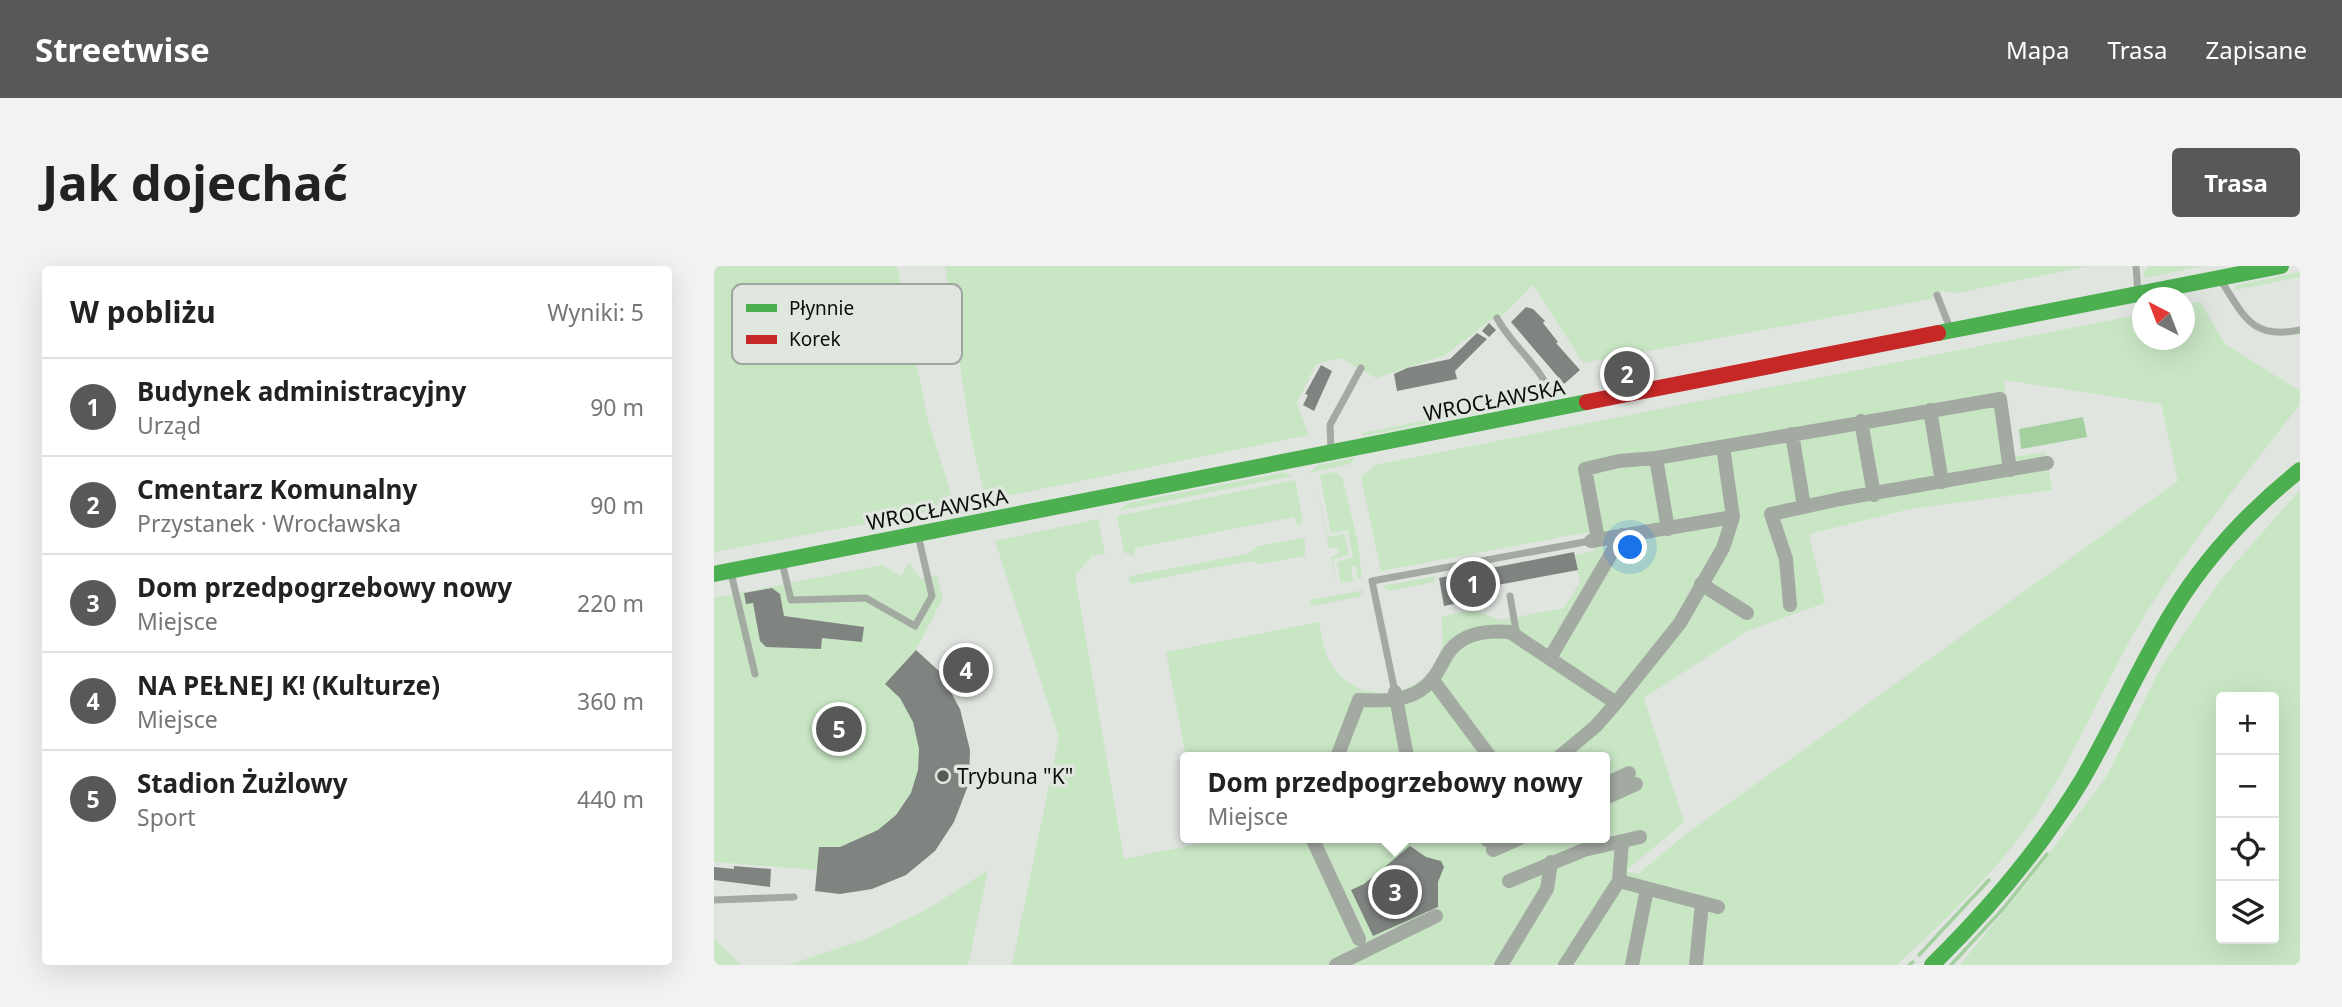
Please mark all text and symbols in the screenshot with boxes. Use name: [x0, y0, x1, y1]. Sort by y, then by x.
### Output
text: Streetwise: [35, 27, 210, 72]
text: Mapa: [2006, 33, 2070, 66]
text: Trasa: [2108, 33, 2168, 66]
text: Zapisane: [2206, 33, 2307, 66]
button: Trasa: [2172, 148, 2300, 217]
text: Jak dojechać: [42, 149, 348, 215]
legend: [732, 284, 962, 364]
north arrow: [2132, 287, 2195, 350]
text: W pobliżu: [70, 291, 216, 332]
text: Płynnie: [789, 295, 854, 321]
text: Wyniki: 5: [547, 296, 644, 328]
text: Korek: [789, 326, 841, 352]
pin: 2: [1604, 348, 1650, 400]
street label: WROCŁAWSKA: [1421, 372, 1568, 427]
text: Budynek administracyjny: [137, 373, 466, 409]
text: 1: [86, 391, 100, 423]
text: 90 m: [590, 391, 644, 423]
text: Urząd: [137, 409, 201, 441]
text: Cmentarz Komunalny: [137, 471, 417, 507]
street label: WROCŁAWSKA: [864, 481, 1011, 536]
text: 2: [86, 489, 100, 521]
text: 90 m: [590, 489, 644, 521]
text: Przystanek · Wrocławska: [137, 507, 401, 539]
your location: [1613, 530, 1647, 564]
pin: 1: [1450, 558, 1496, 610]
text: Dom przedpogrzebowy nowy: [137, 569, 512, 605]
text: 3: [86, 587, 100, 619]
text: 220 m: [577, 587, 644, 619]
text: Miejsce: [137, 605, 218, 637]
pin: 4: [943, 644, 989, 696]
text: NA PEŁNEJ K! (Kulturze): [137, 667, 440, 703]
text: 4: [86, 685, 100, 717]
text: 360 m: [577, 685, 644, 717]
map controls: [2216, 692, 2279, 944]
button: +: [2216, 692, 2279, 755]
text: Miejsce: [137, 703, 218, 735]
pin: 5: [816, 703, 862, 755]
popup: [1180, 752, 1610, 843]
button: −: [2216, 755, 2279, 818]
place label: Trybuna "K": [957, 762, 1073, 790]
text: Dom przedpogrzebowy nowy: [1207, 764, 1583, 800]
text: Stadion Żużlowy: [137, 765, 348, 801]
marker: Trybuna "K": [935, 768, 951, 784]
text: 5: [86, 783, 100, 815]
text: 440 m: [577, 783, 644, 815]
text: Miejsce: [1207, 800, 1288, 832]
text: Sport: [137, 801, 196, 833]
button: locate: [2216, 818, 2279, 881]
pin: 3: [1372, 866, 1418, 918]
button: layers: [2216, 881, 2279, 944]

